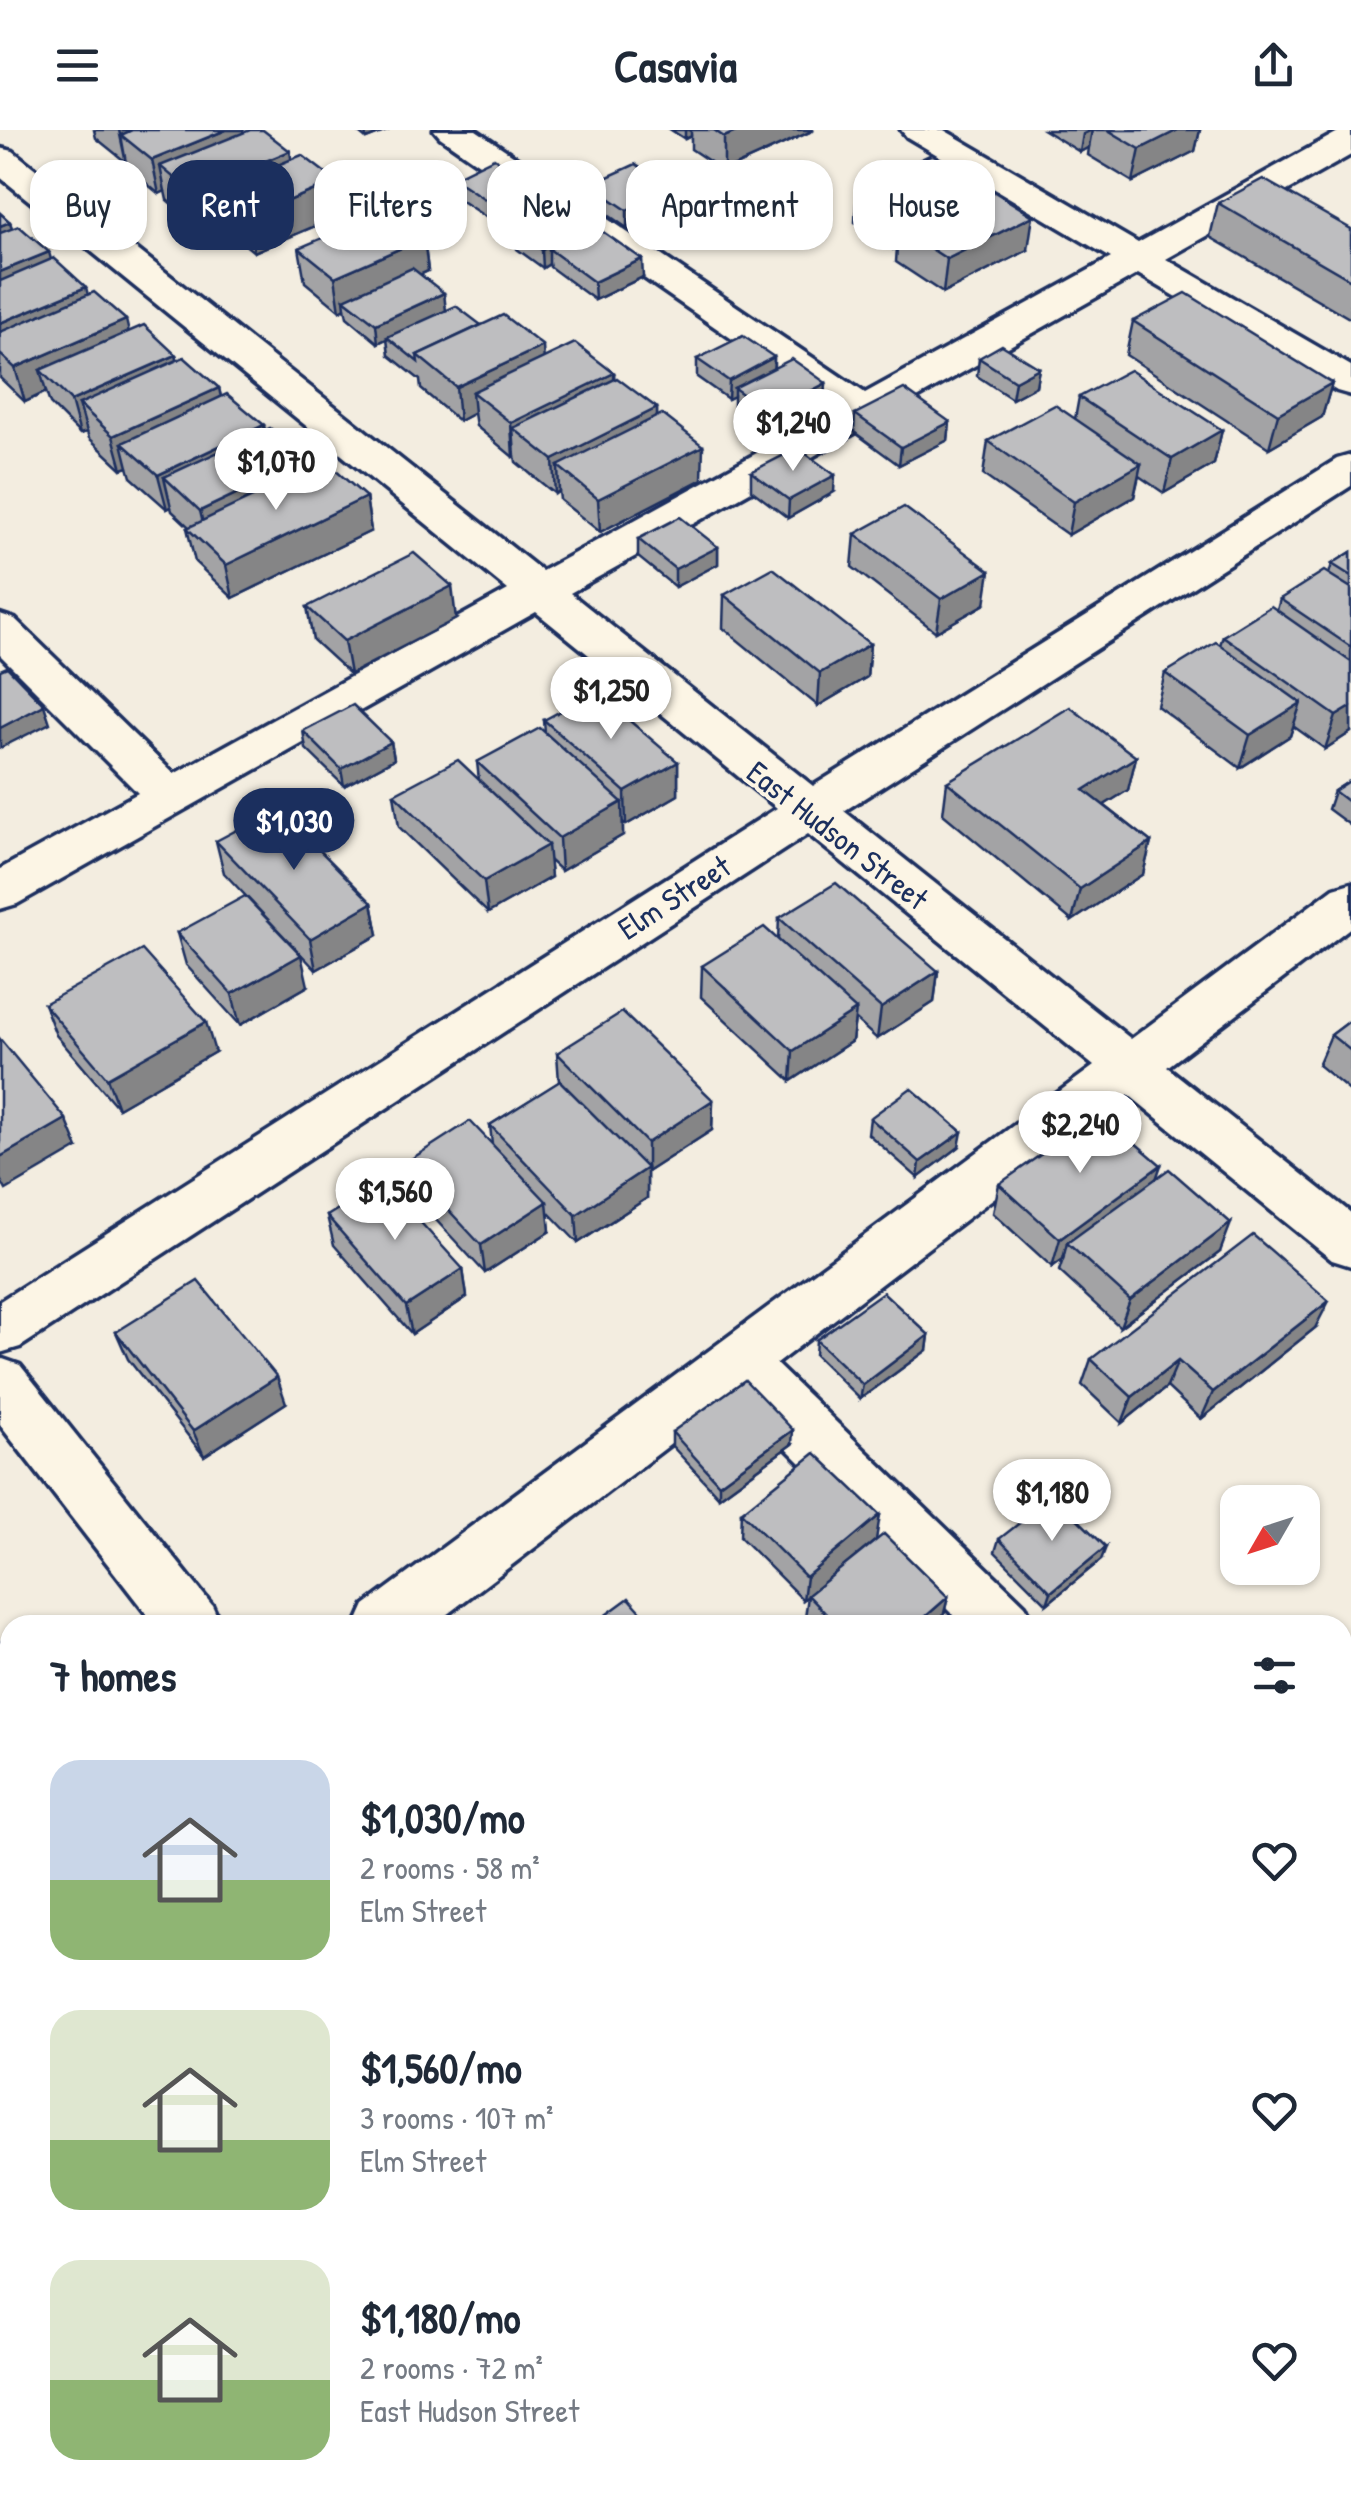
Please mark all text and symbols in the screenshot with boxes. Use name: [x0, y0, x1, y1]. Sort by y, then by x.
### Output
text: Casavia: [614, 35, 737, 96]
icon: menu: [50, 38, 105, 93]
icon: share: [1246, 38, 1301, 93]
chip: Buy: [30, 160, 147, 250]
chip: Rent: [167, 160, 294, 250]
chip: Filters: [314, 160, 467, 250]
chip: New: [487, 160, 606, 250]
chip: Apartment: [626, 160, 833, 250]
chip: House: [853, 160, 995, 250]
pin: $1,240: [712, 389, 874, 474]
text: $1,240: [755, 400, 831, 443]
pin: $1,070: [195, 428, 357, 513]
text: $1,070: [237, 439, 315, 482]
pin: $1,250: [530, 657, 692, 742]
text: $1,250: [572, 668, 650, 711]
street label: East Hudson Street: [738, 751, 938, 920]
pin: $1,030: [213, 788, 375, 873]
text: $1,030: [255, 799, 333, 842]
street label: Elm Street: [609, 844, 739, 949]
pin: $2,240: [999, 1091, 1161, 1176]
text: $2,240: [1041, 1102, 1119, 1145]
pin: $1,560: [314, 1158, 476, 1243]
text: $1,560: [358, 1169, 432, 1212]
pin: $1,180: [971, 1459, 1133, 1544]
text: $1,180: [1015, 1470, 1089, 1513]
north arrow: [1220, 1485, 1320, 1585]
map controls: [1220, 1485, 1320, 1585]
text: 7 homes: [50, 1647, 176, 1704]
icon: filters: [1247, 1648, 1302, 1703]
text: $1,030/mo: [360, 1789, 525, 1846]
icon: home: [130, 1800, 250, 1920]
icon: heart: [1247, 1833, 1302, 1888]
text: 2 rooms · 58 m²: [360, 1846, 540, 1889]
text: Elm Street: [360, 1889, 486, 1932]
text: $1,560/mo: [360, 2039, 522, 2096]
icon: home: [130, 2050, 250, 2170]
icon: heart: [1247, 2083, 1302, 2138]
text: 3 rooms · 107 m²: [360, 2096, 553, 2139]
text: Elm Street: [360, 2139, 486, 2182]
text: $1,180/mo: [360, 2289, 521, 2346]
icon: home: [130, 2300, 250, 2420]
icon: heart: [1247, 2333, 1302, 2388]
text: 2 rooms · 72 m²: [360, 2346, 543, 2389]
text: East Hudson Street: [360, 2389, 579, 2432]

